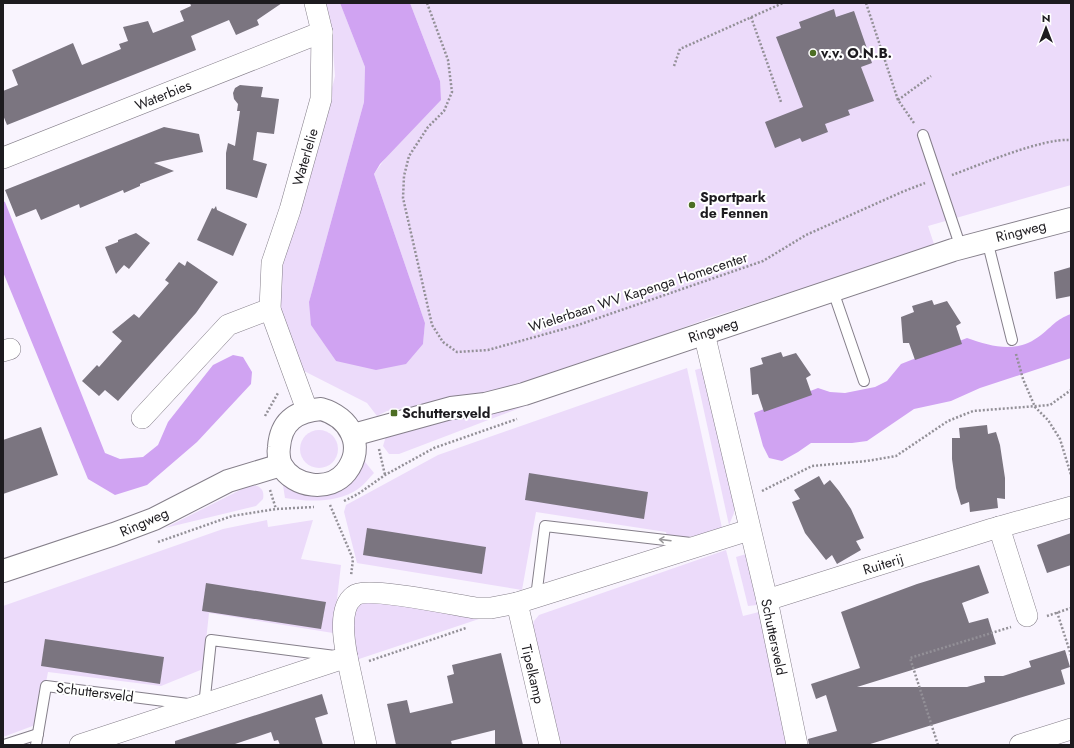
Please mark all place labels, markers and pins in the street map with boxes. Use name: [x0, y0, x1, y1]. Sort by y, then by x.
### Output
place label: v.v. O.N.B.: [820, 43, 892, 63]
marker: v.v. O.N.B.: [808, 48, 818, 58]
place label: Sportpark de Fennen: [700, 187, 768, 223]
marker: Sportpark de Fennen: [687, 200, 697, 210]
place label: Schuttersveld: [402, 403, 490, 423]
marker: Schuttersveld: [389, 408, 399, 418]

